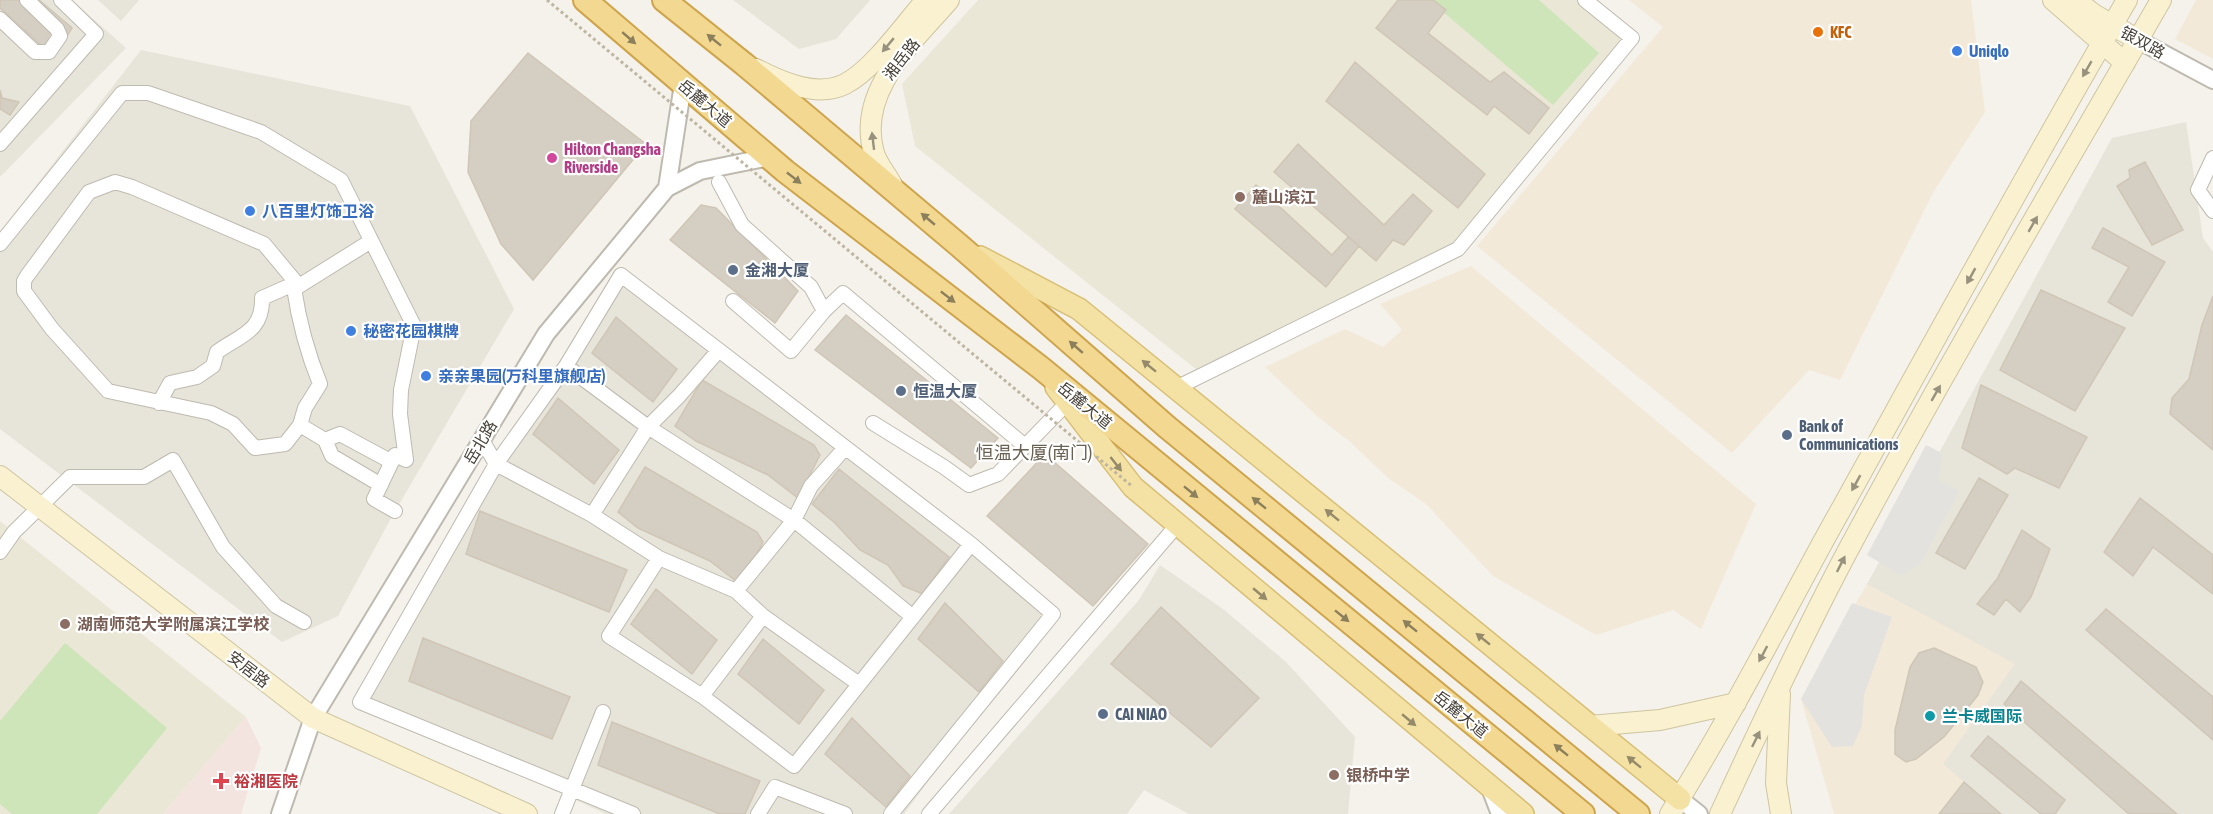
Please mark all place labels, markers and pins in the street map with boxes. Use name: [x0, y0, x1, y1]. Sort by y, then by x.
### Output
place label: KFC: [1830, 23, 1852, 41]
marker: KFC: [1811, 25, 1825, 39]
place label: Uniqlo: [1969, 42, 2010, 60]
marker: Uniqlo: [1950, 44, 1964, 58]
place label: Hilton Changsha Riverside: [564, 140, 661, 176]
marker: Hilton Changsha Riverside: [545, 151, 559, 165]
place label: 麓山滨江: [1252, 188, 1316, 206]
marker: 麓山滨江: [1233, 190, 1247, 204]
place label: 八百里灯饰卫浴: [262, 202, 374, 220]
marker: 八百里灯饰卫浴: [243, 204, 257, 218]
place label: 金湘大厦: [745, 261, 809, 279]
marker: 金湘大厦: [726, 263, 740, 277]
place label: 秘密花园棋牌: [363, 322, 459, 340]
marker: 秘密花园棋牌: [344, 324, 358, 338]
place label: 亲亲果园(万科里旗舰店): [438, 367, 606, 385]
marker: 亲亲果园(万科里旗舰店): [419, 369, 433, 383]
place label: 恒温大厦: [913, 382, 977, 400]
marker: 恒温大厦: [894, 384, 908, 398]
place label: Bank of Communications: [1799, 417, 1899, 453]
marker: Bank of Communications: [1780, 428, 1794, 442]
place label: 湖南师范大学附属滨江学校: [77, 615, 270, 633]
marker: 湖南师范大学附属滨江学校: [58, 617, 72, 631]
place label: CAI NIAO: [1115, 705, 1167, 723]
marker: CAI NIAO: [1096, 707, 1110, 721]
place label: 兰卡威国际: [1942, 707, 2022, 725]
marker: 兰卡威国际: [1923, 709, 1937, 723]
place label: 银桥中学: [1346, 766, 1410, 784]
marker: 银桥中学: [1327, 768, 1341, 782]
marker: 裕湘医院: [212, 772, 230, 790]
place label: 裕湘医院: [234, 772, 298, 790]

